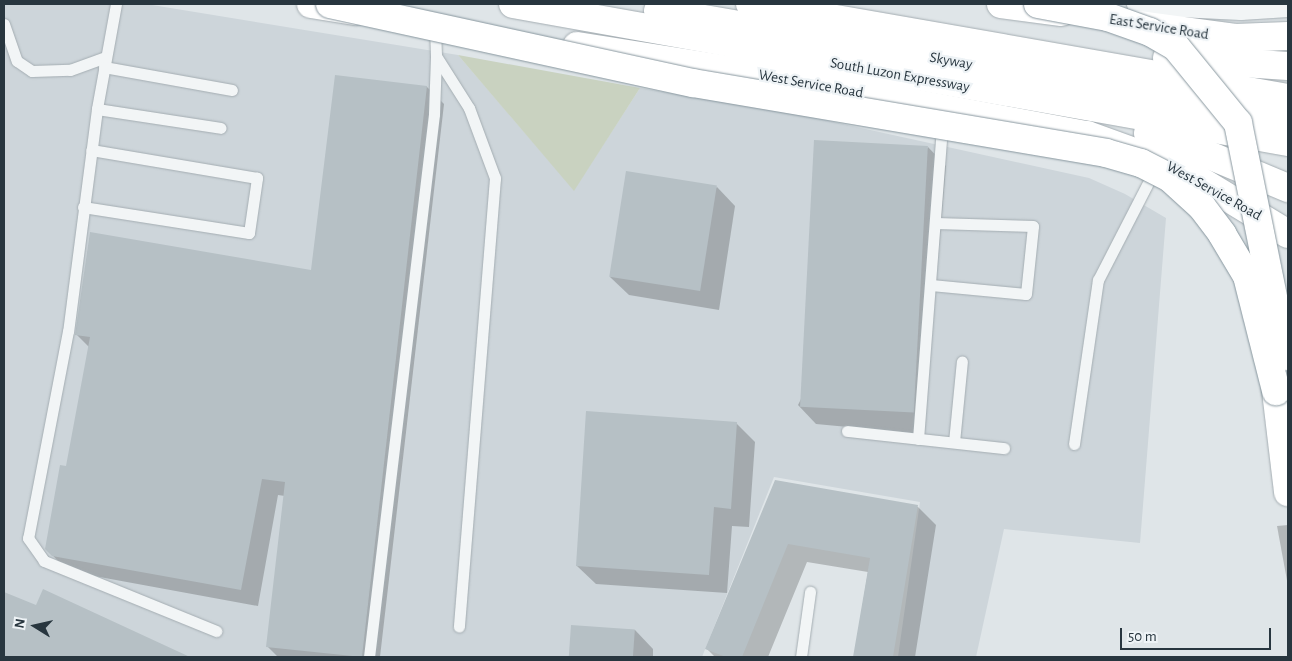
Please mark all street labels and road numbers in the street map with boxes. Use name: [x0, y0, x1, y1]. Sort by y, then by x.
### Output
street label: East Service Road: [1108, 10, 1210, 44]
street label: Skyway: [928, 48, 974, 74]
street label: South Luzon Expressway: [829, 54, 971, 96]
street label: West Service Road: [757, 66, 865, 102]
street label: West Service Road: [1163, 157, 1265, 225]

